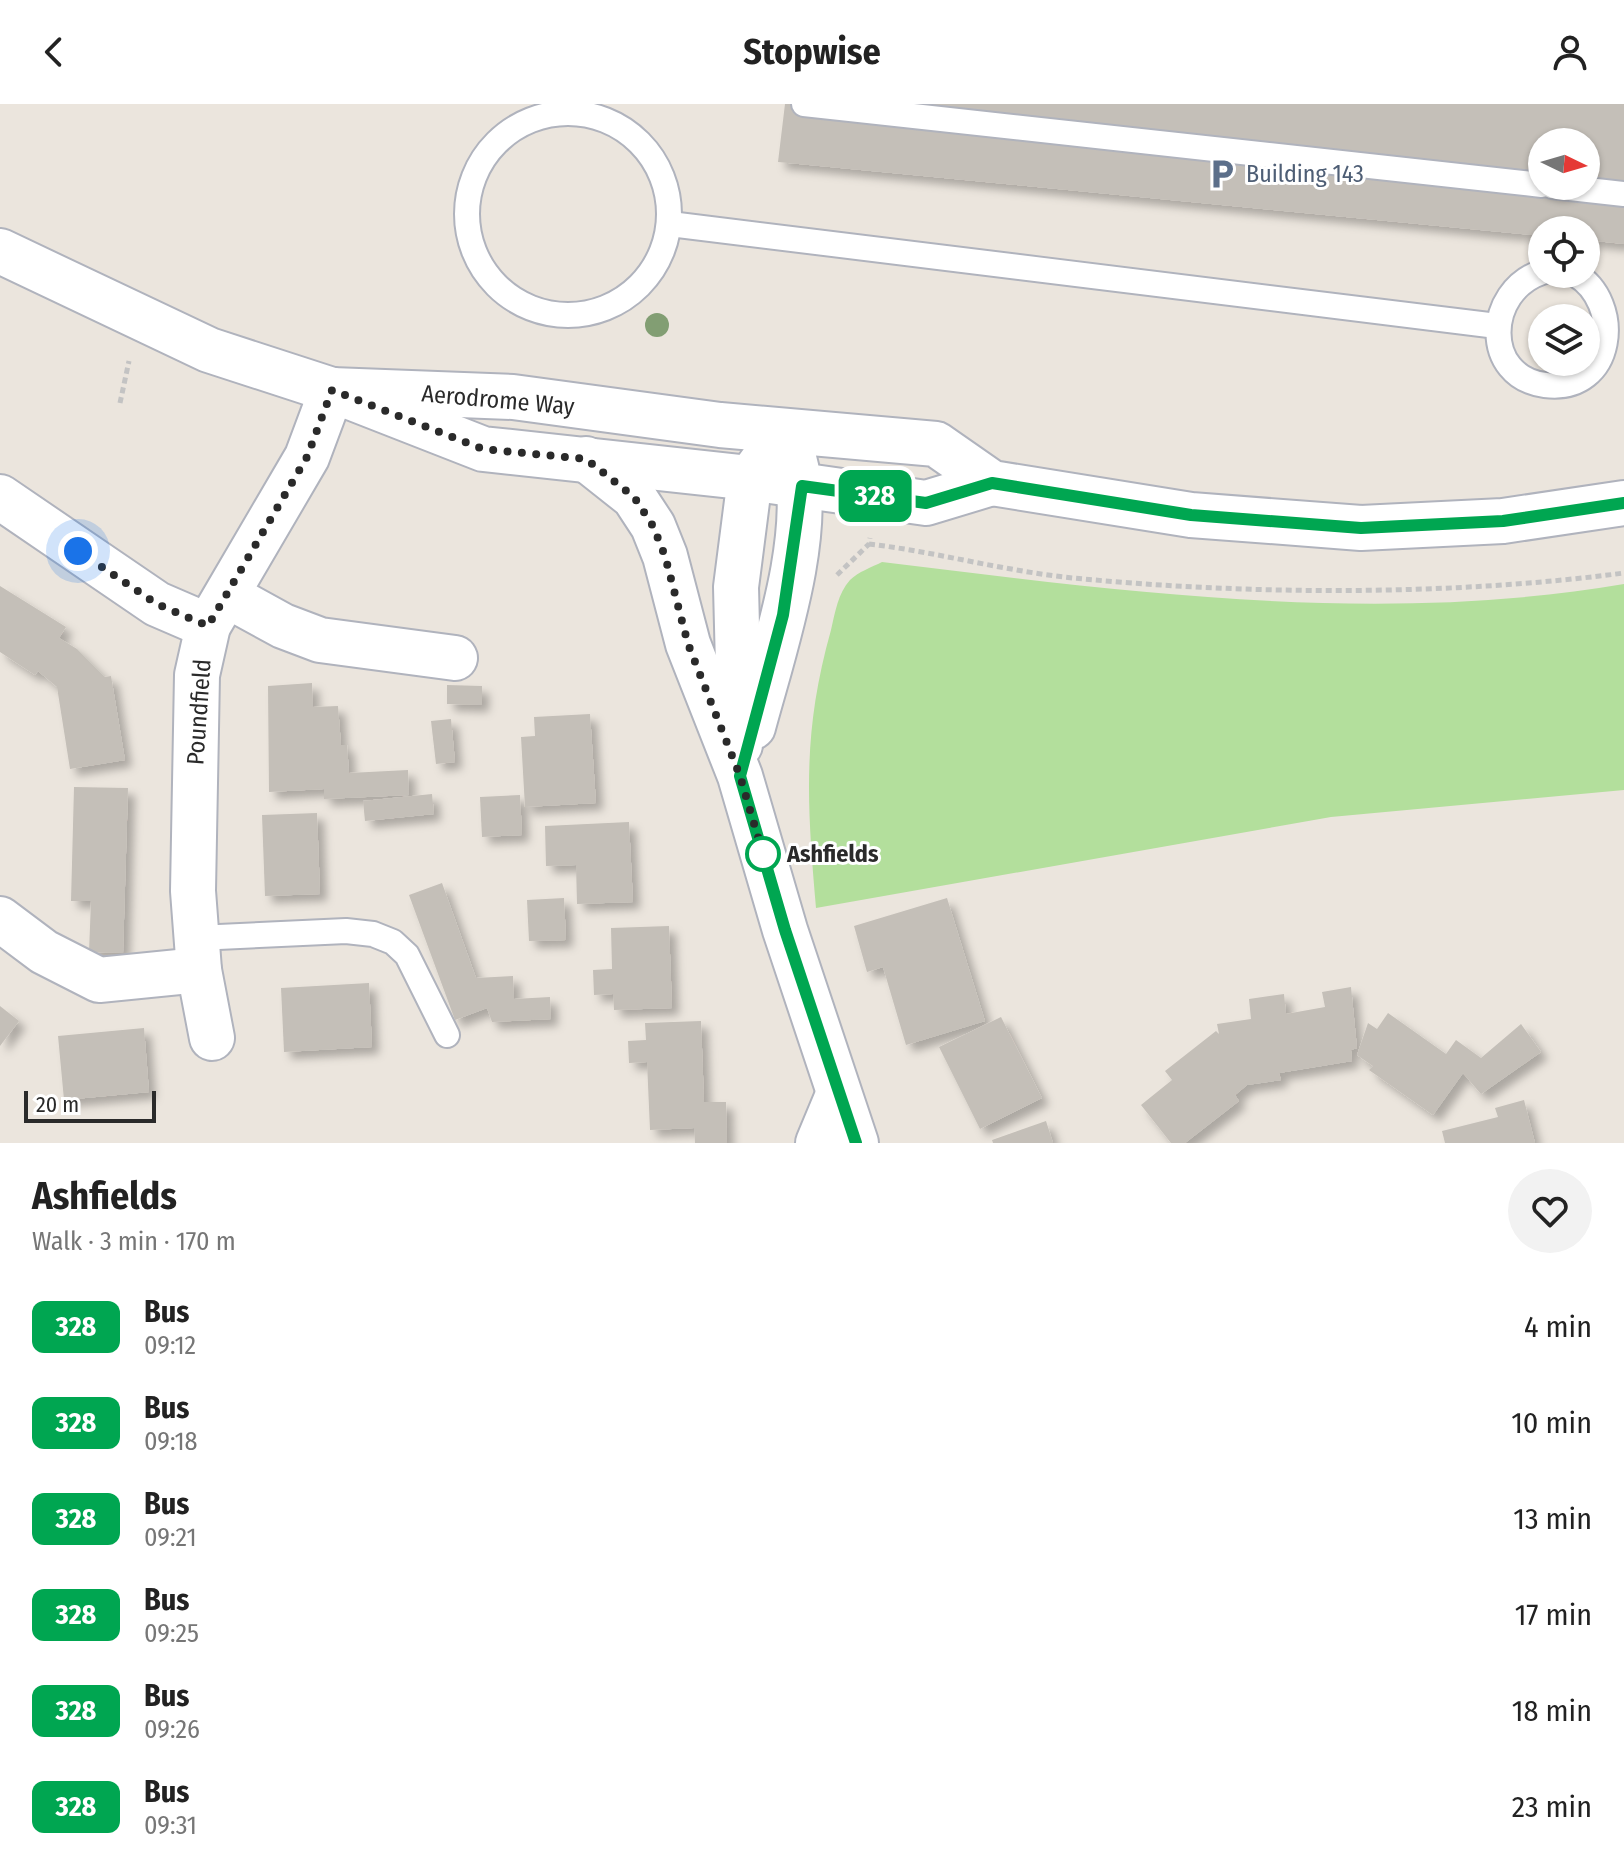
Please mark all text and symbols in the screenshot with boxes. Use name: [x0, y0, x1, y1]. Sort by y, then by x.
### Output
icon: back: [32, 30, 76, 74]
text: Stopwise: [743, 30, 881, 74]
icon: person: [1548, 30, 1592, 74]
north arrow: [1528, 128, 1600, 200]
map controls: [1528, 128, 1600, 376]
parking icon: Building 143: [1205, 157, 1239, 191]
place label: Building 143: [1246, 160, 1364, 188]
button: locate: [1528, 216, 1600, 288]
button: layers: [1528, 304, 1600, 376]
street label: Aerodrome Way: [420, 379, 576, 421]
line badge: 328: [829, 470, 921, 522]
text: 328: [855, 479, 895, 512]
your location: [58, 531, 98, 571]
street label: Poundfield: [181, 658, 217, 766]
marker: Ashfields: [746, 837, 780, 871]
place label: Ashfields: [786, 840, 879, 868]
scale bar: [24, 1087, 156, 1123]
text: 20 m: [36, 1091, 79, 1118]
button: heart: [1508, 1169, 1592, 1253]
text: Ashfields: [32, 1173, 177, 1219]
text: Walk · 3 min · 170 m: [32, 1226, 236, 1257]
text: Bus: [144, 1294, 189, 1330]
text: 4 min: [1524, 1309, 1592, 1345]
text: 328: [56, 1310, 96, 1343]
text: 09:12: [144, 1330, 196, 1361]
text: Bus: [144, 1390, 189, 1426]
text: 10 min: [1511, 1405, 1592, 1441]
text: 328: [56, 1406, 96, 1439]
text: 09:18: [144, 1426, 198, 1457]
text: Bus: [144, 1486, 189, 1522]
text: 13 min: [1513, 1501, 1592, 1537]
text: 328: [56, 1502, 96, 1535]
text: 09:21: [144, 1522, 197, 1553]
text: Bus: [144, 1582, 189, 1618]
text: 17 min: [1515, 1597, 1592, 1633]
text: 328: [56, 1598, 96, 1631]
text: 09:25: [144, 1618, 199, 1649]
text: Bus: [144, 1678, 189, 1714]
text: 18 min: [1512, 1693, 1592, 1729]
text: 328: [56, 1694, 96, 1727]
text: 09:26: [144, 1714, 200, 1745]
text: Bus: [144, 1774, 189, 1810]
text: 23 min: [1512, 1789, 1592, 1825]
text: 328: [56, 1790, 96, 1823]
text: 09:31: [144, 1810, 197, 1841]

